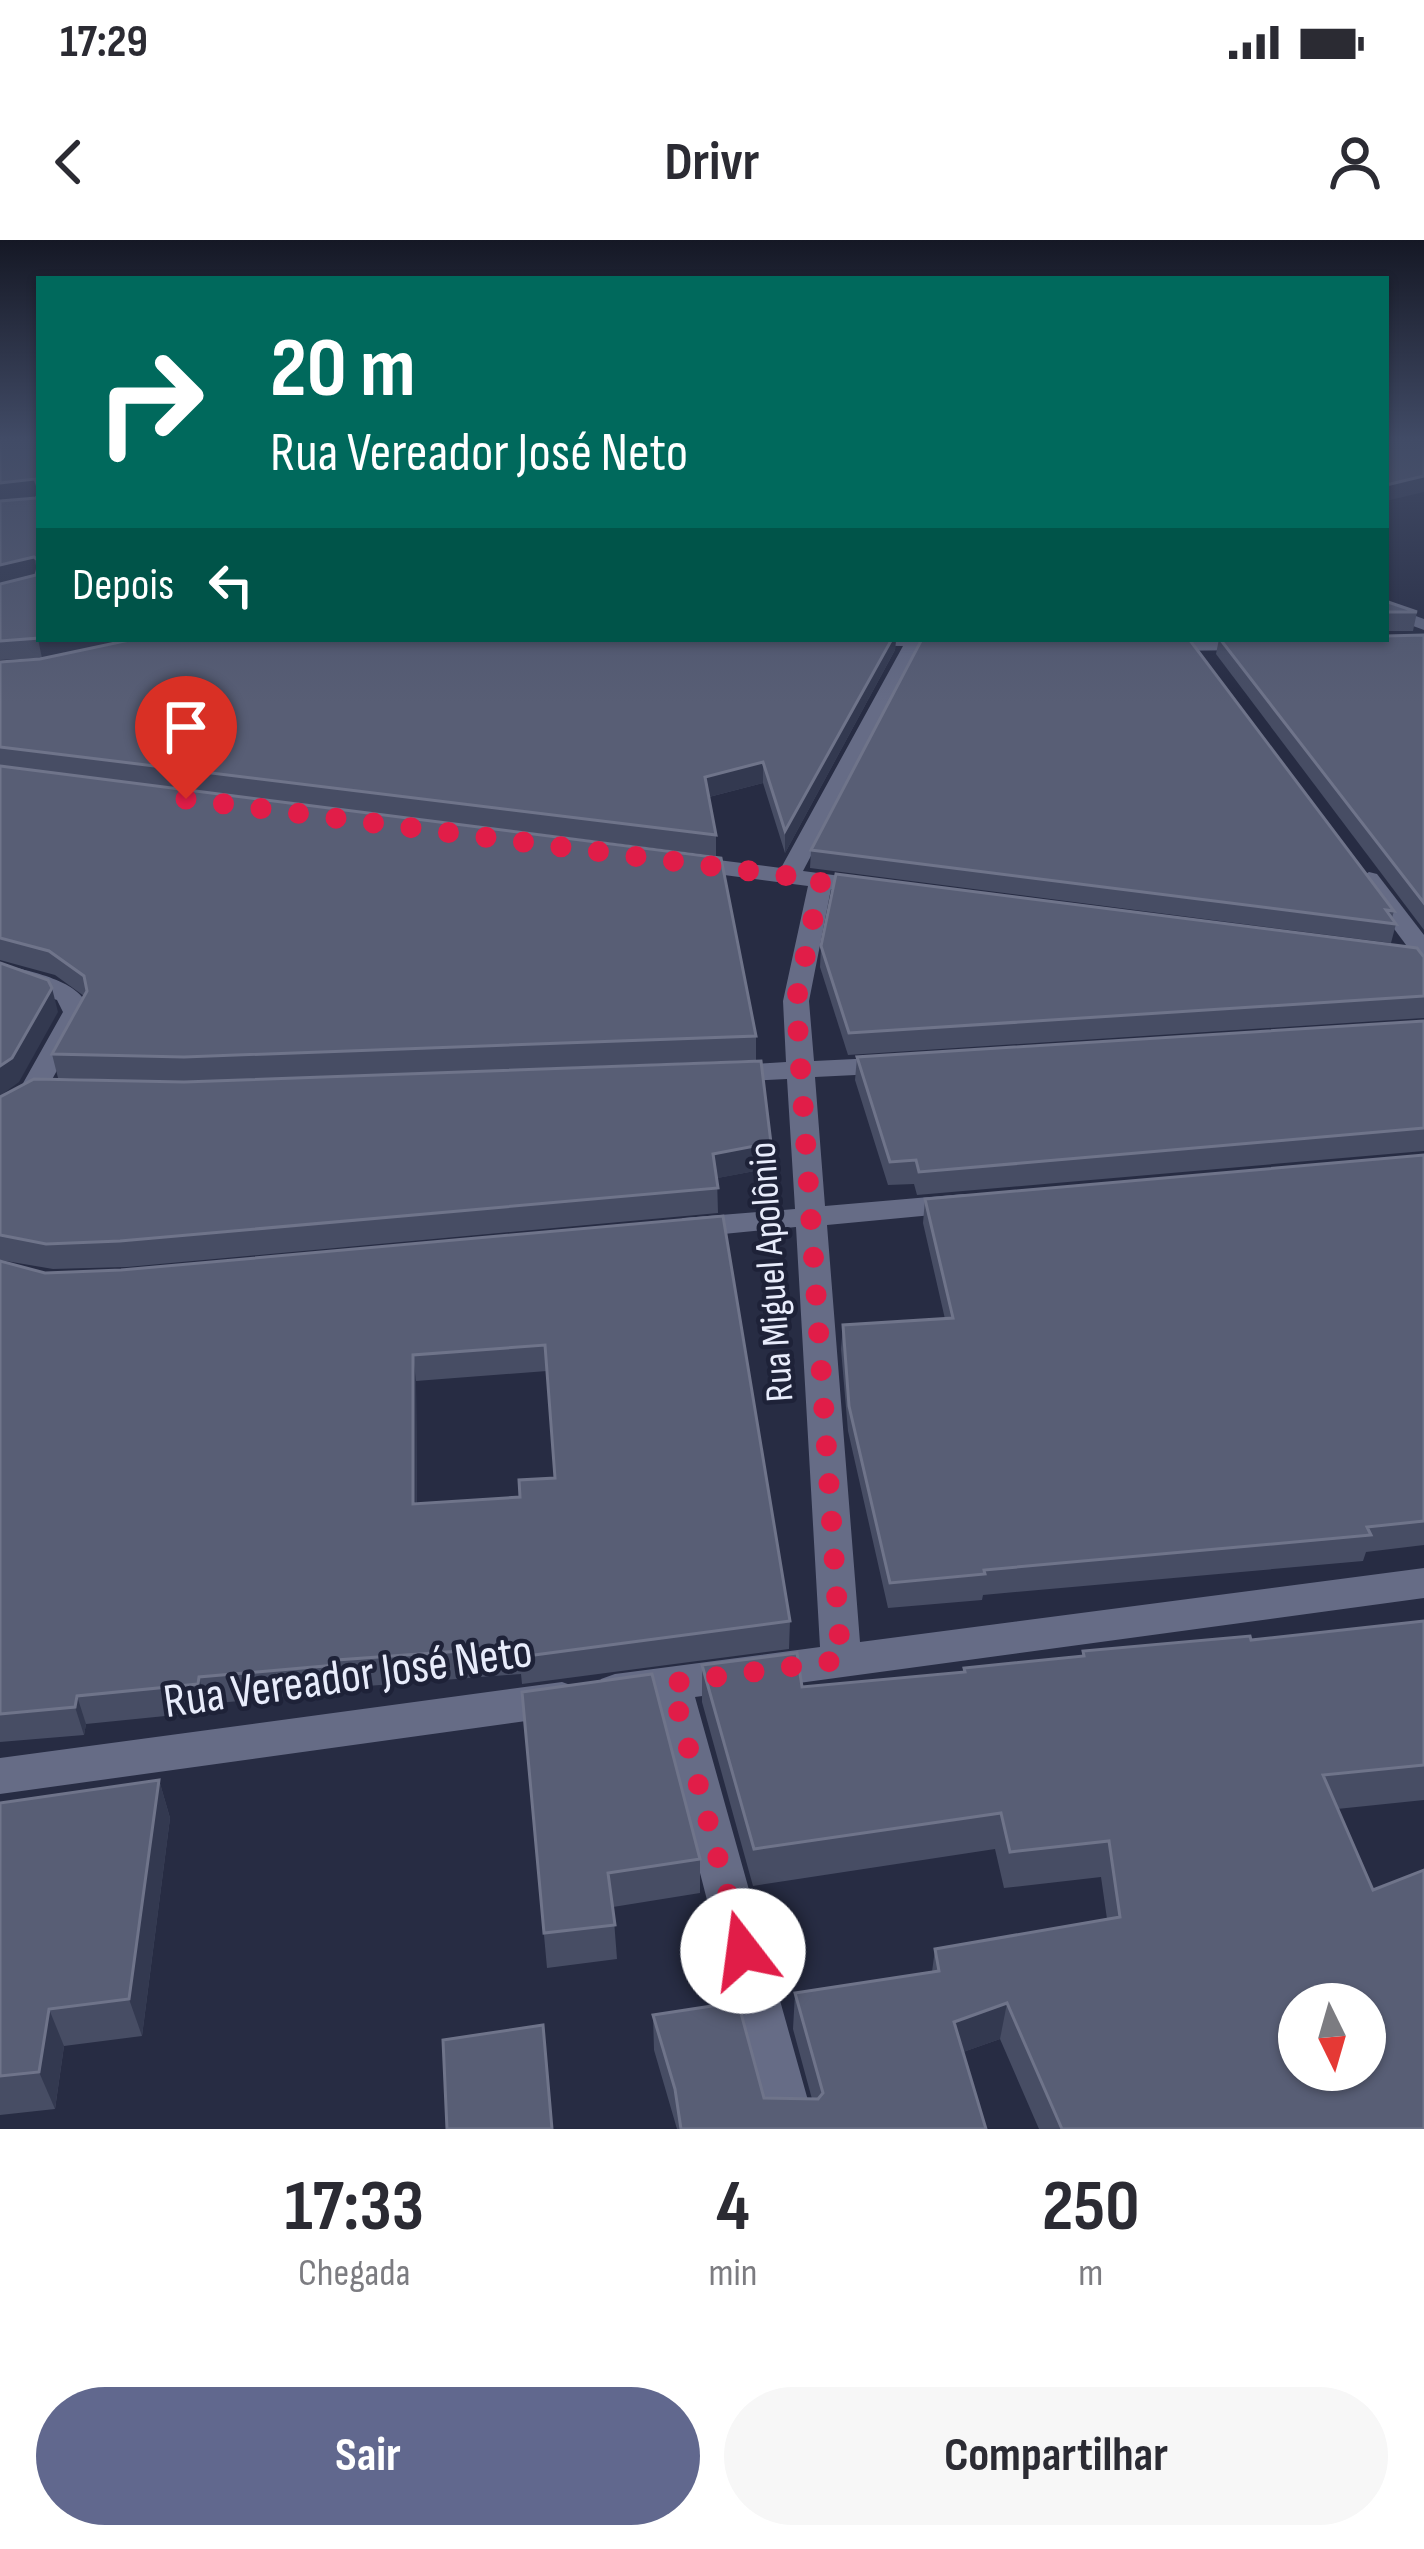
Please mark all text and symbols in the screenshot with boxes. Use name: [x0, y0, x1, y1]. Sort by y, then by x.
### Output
text: 17:29: [60, 15, 148, 70]
icon: back: [36, 129, 102, 195]
icon: person: [1322, 129, 1388, 195]
text: Drivr: [665, 130, 759, 195]
text: 20 m: [270, 319, 416, 420]
icon: right: [72, 324, 228, 480]
text: Rua Vereador José Neto: [270, 421, 688, 486]
icon: left: [198, 552, 264, 618]
text: Depois: [72, 558, 174, 613]
pin: [135, 676, 237, 799]
icon: arrive: [153, 694, 219, 760]
street label: Rua Miguel Apolônio: [739, 1141, 805, 1403]
street label: Rua Vereador José Neto: [160, 1623, 536, 1731]
position arrow: [680, 1888, 806, 2014]
north arrow: [1278, 1983, 1386, 2091]
map controls: [1278, 1983, 1386, 2091]
text: 17:33: [285, 2164, 424, 2251]
text: 4: [716, 2164, 750, 2251]
text: 250: [1042, 2164, 1139, 2251]
text: Chegada: [298, 2250, 411, 2297]
text: min: [709, 2250, 757, 2297]
text: m: [1078, 2250, 1103, 2297]
button: Sair: [36, 2387, 700, 2525]
button: Compartilhar: [724, 2387, 1388, 2525]

